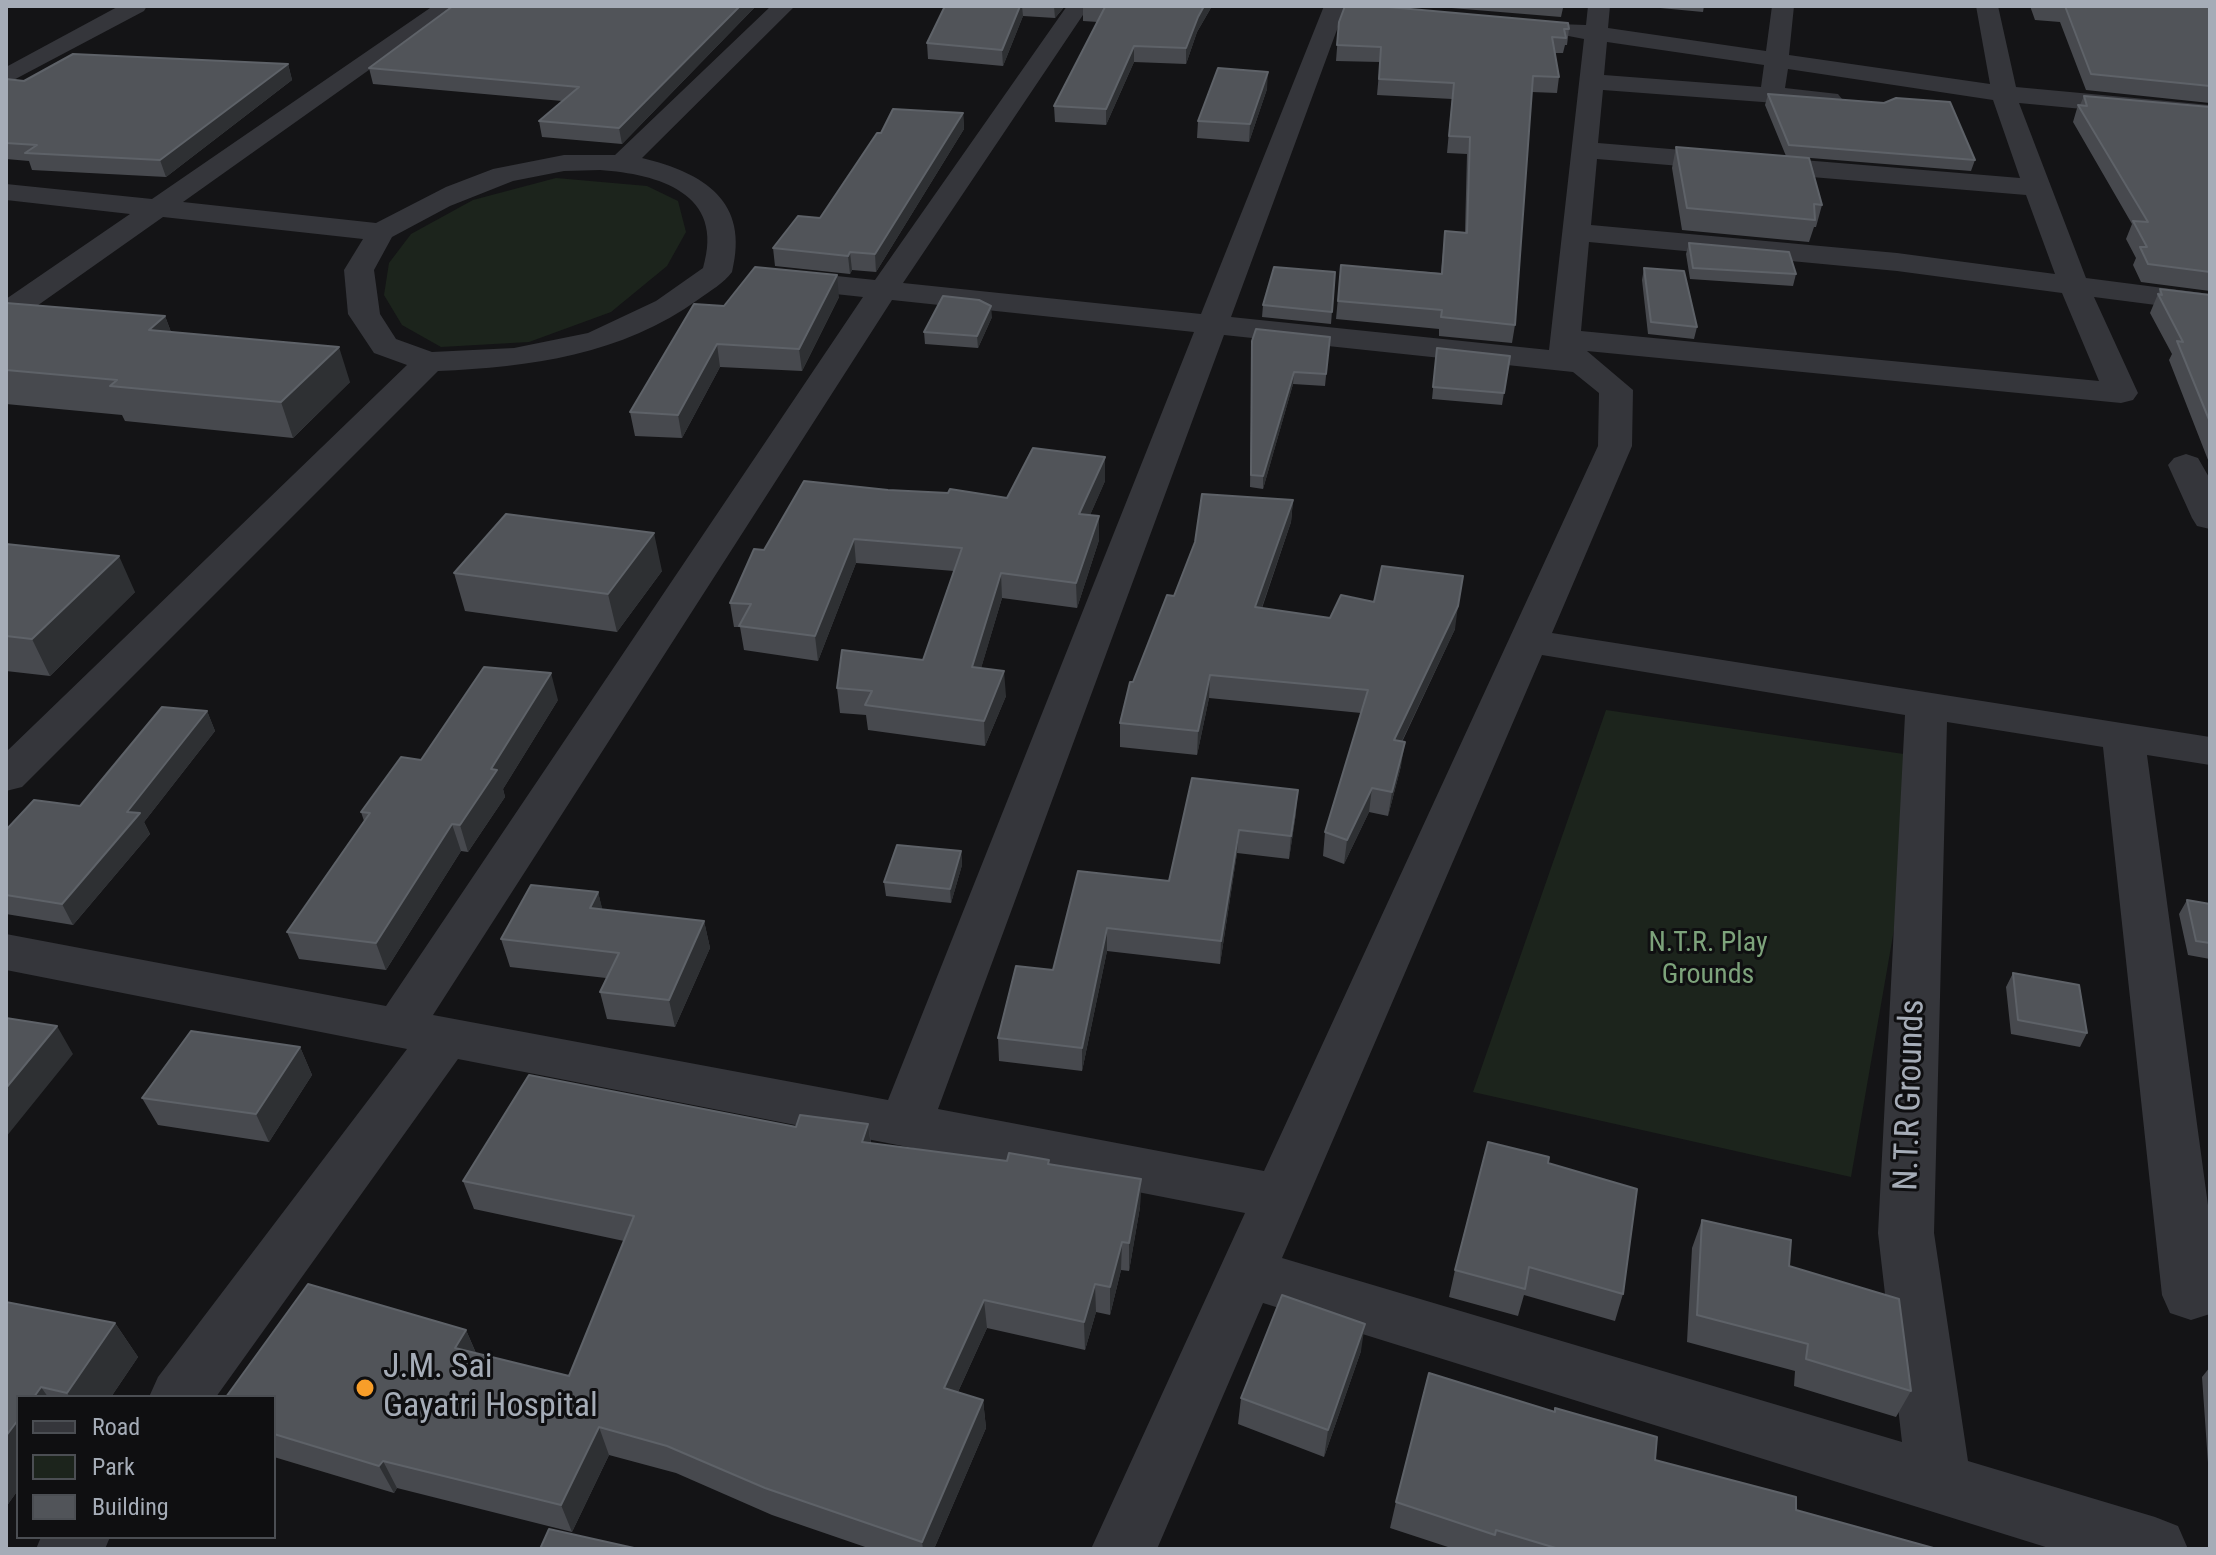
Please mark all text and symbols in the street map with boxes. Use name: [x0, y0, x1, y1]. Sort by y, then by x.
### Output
park label: N.T.R. Play Grounds: [1648, 927, 1768, 993]
street label: N.T.R Grounds: [1887, 999, 1935, 1191]
place label: J.M. Sai Gayatri Hospital: [383, 1348, 598, 1428]
marker: J.M. Sai Gayatri Hospital: [354, 1377, 376, 1399]
legend: [16, 1395, 276, 1539]
text: Road: [92, 1413, 140, 1441]
text: Park: [92, 1453, 135, 1481]
text: Building: [92, 1493, 169, 1521]

